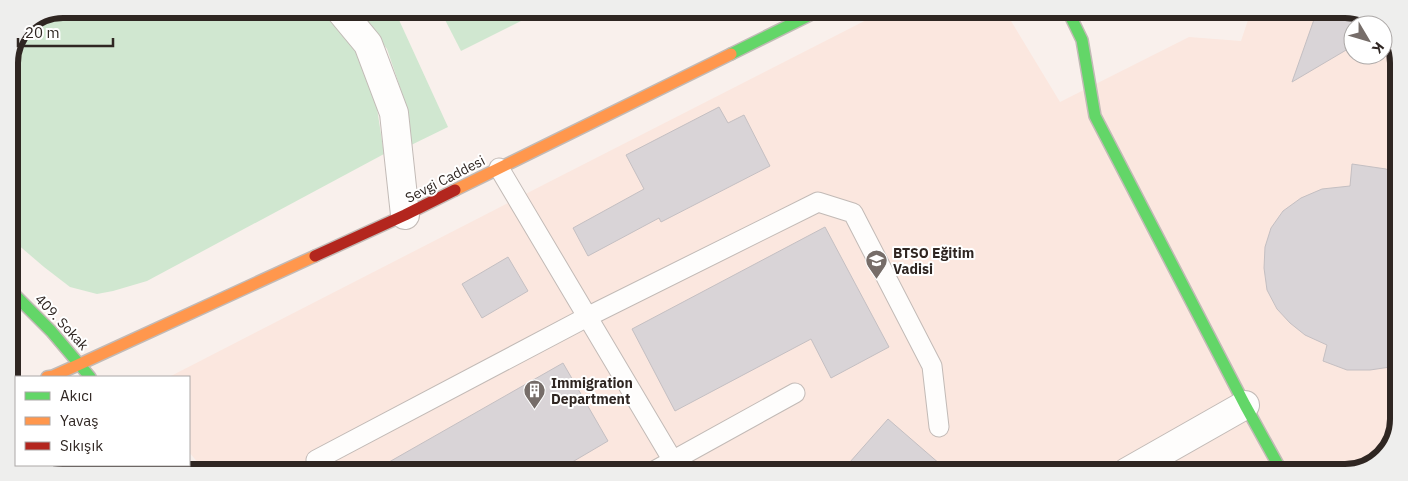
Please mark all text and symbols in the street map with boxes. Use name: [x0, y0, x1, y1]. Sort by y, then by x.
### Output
scale bar: [18, 15, 112, 47]
north arrow: [1343, 15, 1393, 65]
text: 20 m: [25, 23, 60, 42]
text: K: [1368, 39, 1388, 58]
street label: Sevgi Caddesi: [402, 151, 488, 207]
place label: BTSO Eğitim Vadisi: [893, 244, 974, 278]
school or university icon: BTSO Eğitim Vadisi: [865, 249, 889, 280]
street label: 409. Sokak: [31, 290, 93, 354]
place label: Immigration Department: [551, 374, 633, 408]
legend: [15, 376, 190, 466]
building icon: Immigration Department: [523, 379, 547, 410]
text: Akıcı: [60, 386, 93, 405]
text: Yavaş: [60, 411, 99, 430]
text: Sıkışık: [60, 436, 103, 455]

